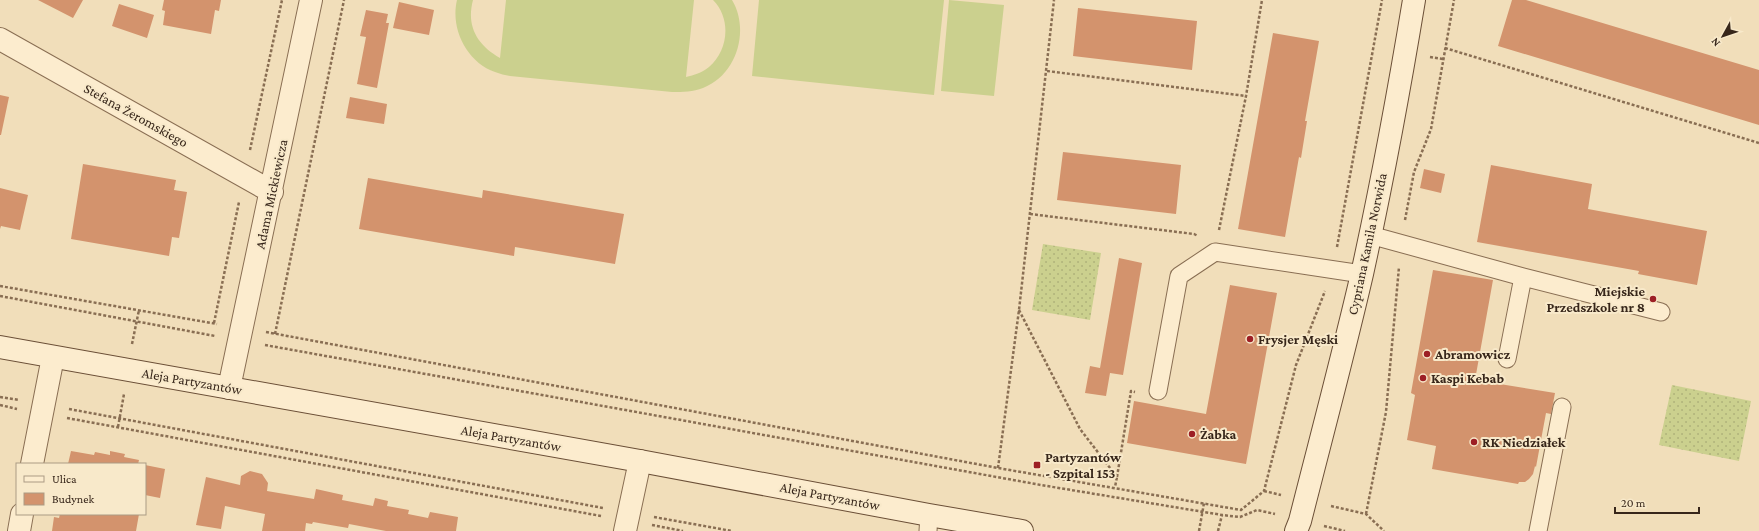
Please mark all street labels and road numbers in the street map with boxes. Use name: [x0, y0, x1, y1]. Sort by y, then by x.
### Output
street label: Stefana Żeromskiego: [81, 80, 191, 150]
street label: Adama Mickiewicza: [252, 137, 291, 250]
street label: Cypriana Kamila Norwida: [1344, 171, 1390, 316]
street label: Aleja Partyzantów: [141, 364, 244, 399]
street label: Aleja Partyzantów: [460, 421, 563, 456]
street label: Aleja Partyzantów: [779, 478, 882, 515]

